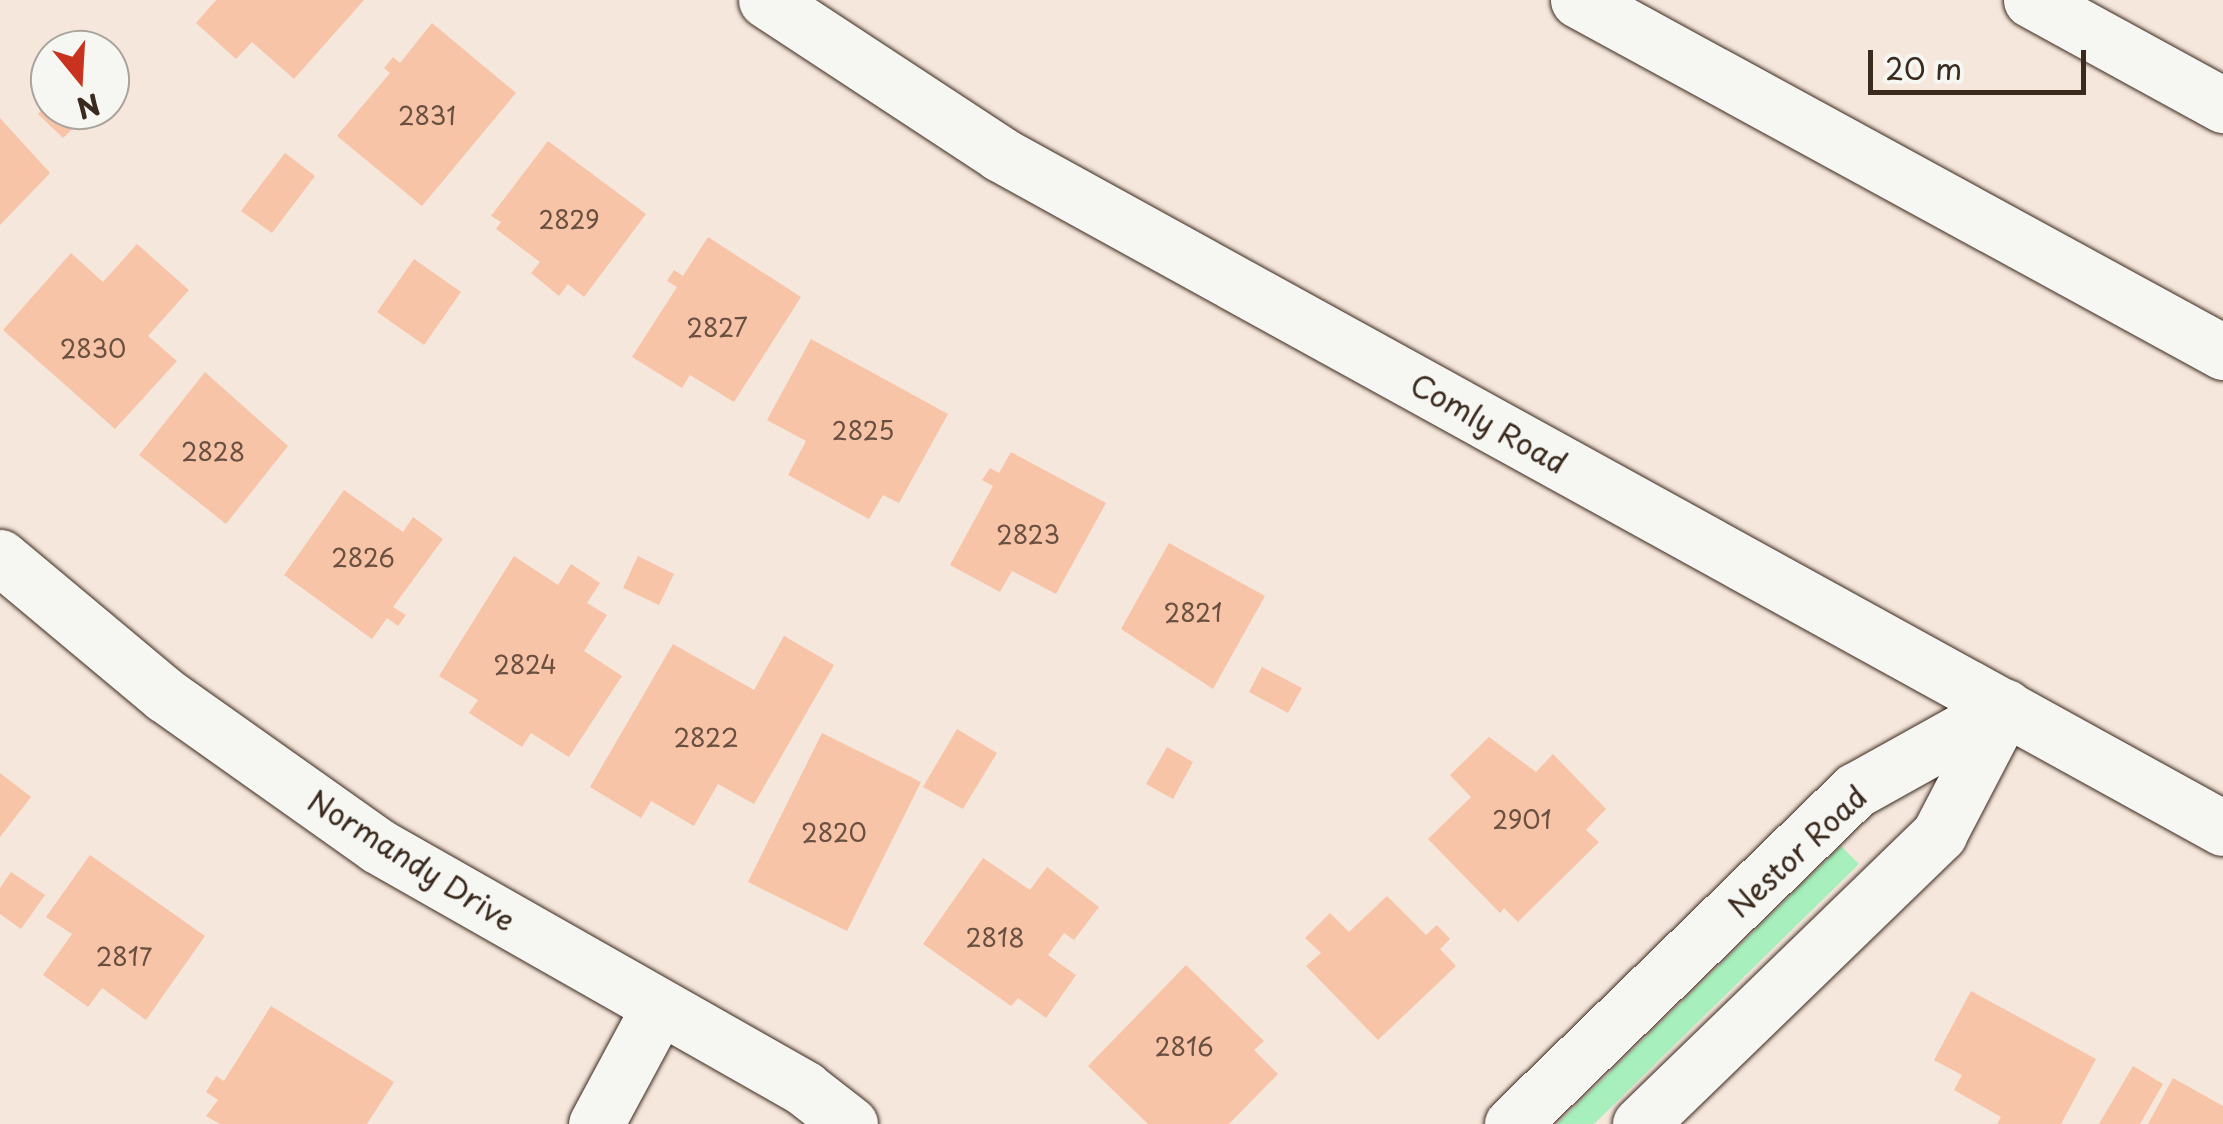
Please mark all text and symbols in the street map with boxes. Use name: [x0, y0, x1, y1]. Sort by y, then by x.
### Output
north arrow: [30, 30, 130, 130]
scale bar: [1873, 30, 2090, 92]
text: 20 m: [1885, 45, 1962, 90]
text: N: [72, 83, 106, 131]
house number: 2831: [398, 100, 456, 130]
house number: 2829: [538, 204, 600, 234]
house number: 2827: [686, 312, 748, 342]
house number: 2830: [60, 333, 126, 363]
street label: Comly Road: [1404, 365, 1574, 481]
house number: 2825: [832, 415, 894, 445]
house number: 2828: [181, 436, 245, 466]
house number: 2823: [996, 519, 1060, 549]
house number: 2826: [331, 542, 395, 572]
house number: 2821: [1164, 597, 1222, 627]
house number: 2824: [493, 649, 557, 679]
house number: 2822: [673, 722, 739, 752]
street label: Nestor Road: [1719, 777, 1875, 925]
street label: Normandy Drive: [301, 781, 523, 939]
house number: 2901: [1492, 804, 1552, 834]
house number: 2820: [801, 817, 867, 847]
house number: 2818: [965, 922, 1025, 952]
house number: 2817: [96, 941, 152, 971]
house number: 2816: [1154, 1031, 1214, 1061]

